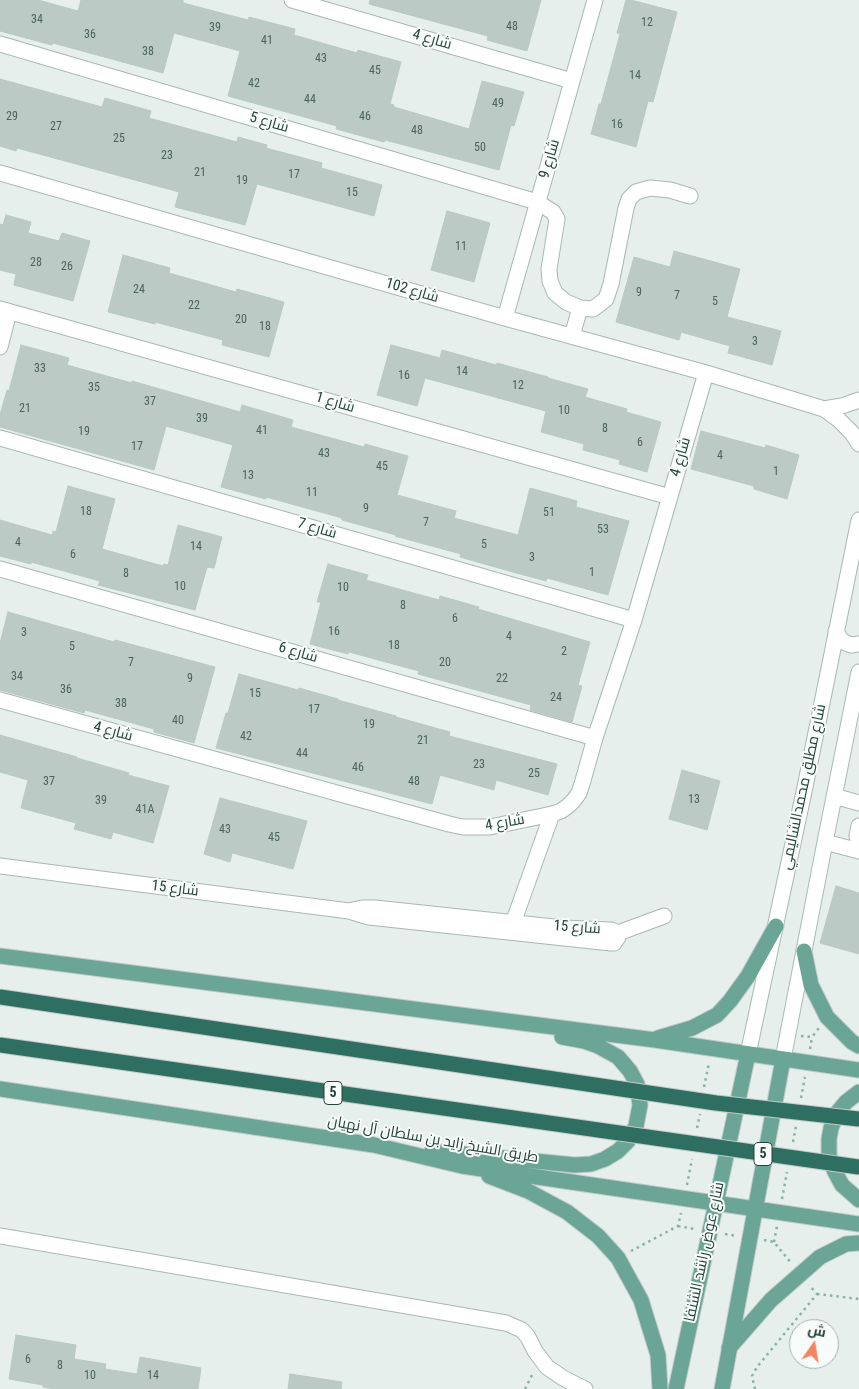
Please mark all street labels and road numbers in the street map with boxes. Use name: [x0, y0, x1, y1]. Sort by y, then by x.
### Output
street label: شارع 4: [410, 26, 454, 54]
street label: شارع 5: [247, 109, 291, 137]
street label: شارع 9: [536, 137, 564, 181]
street label: شارع 102: [383, 275, 441, 307]
street label: شارع 1: [313, 389, 357, 417]
street label: شارع 4: [667, 435, 695, 479]
street label: شارع 7: [295, 515, 339, 543]
street label: شارع 6: [276, 639, 320, 667]
street label: شارع مطلق محمدالشاليمي: [778, 702, 830, 872]
street label: شارع 4: [91, 718, 135, 746]
street label: شارع 4: [484, 811, 526, 835]
street label: شارع 15: [150, 877, 200, 901]
street label: شارع 15: [553, 917, 601, 939]
road number: 5: [324, 1082, 342, 1104]
street label: طريق الشيخ زايد بن سلطان آل نهيان: [326, 1113, 540, 1167]
road number: 5: [754, 1142, 772, 1166]
street label: شارع عوض راشد الشنفا: [681, 1180, 729, 1324]

